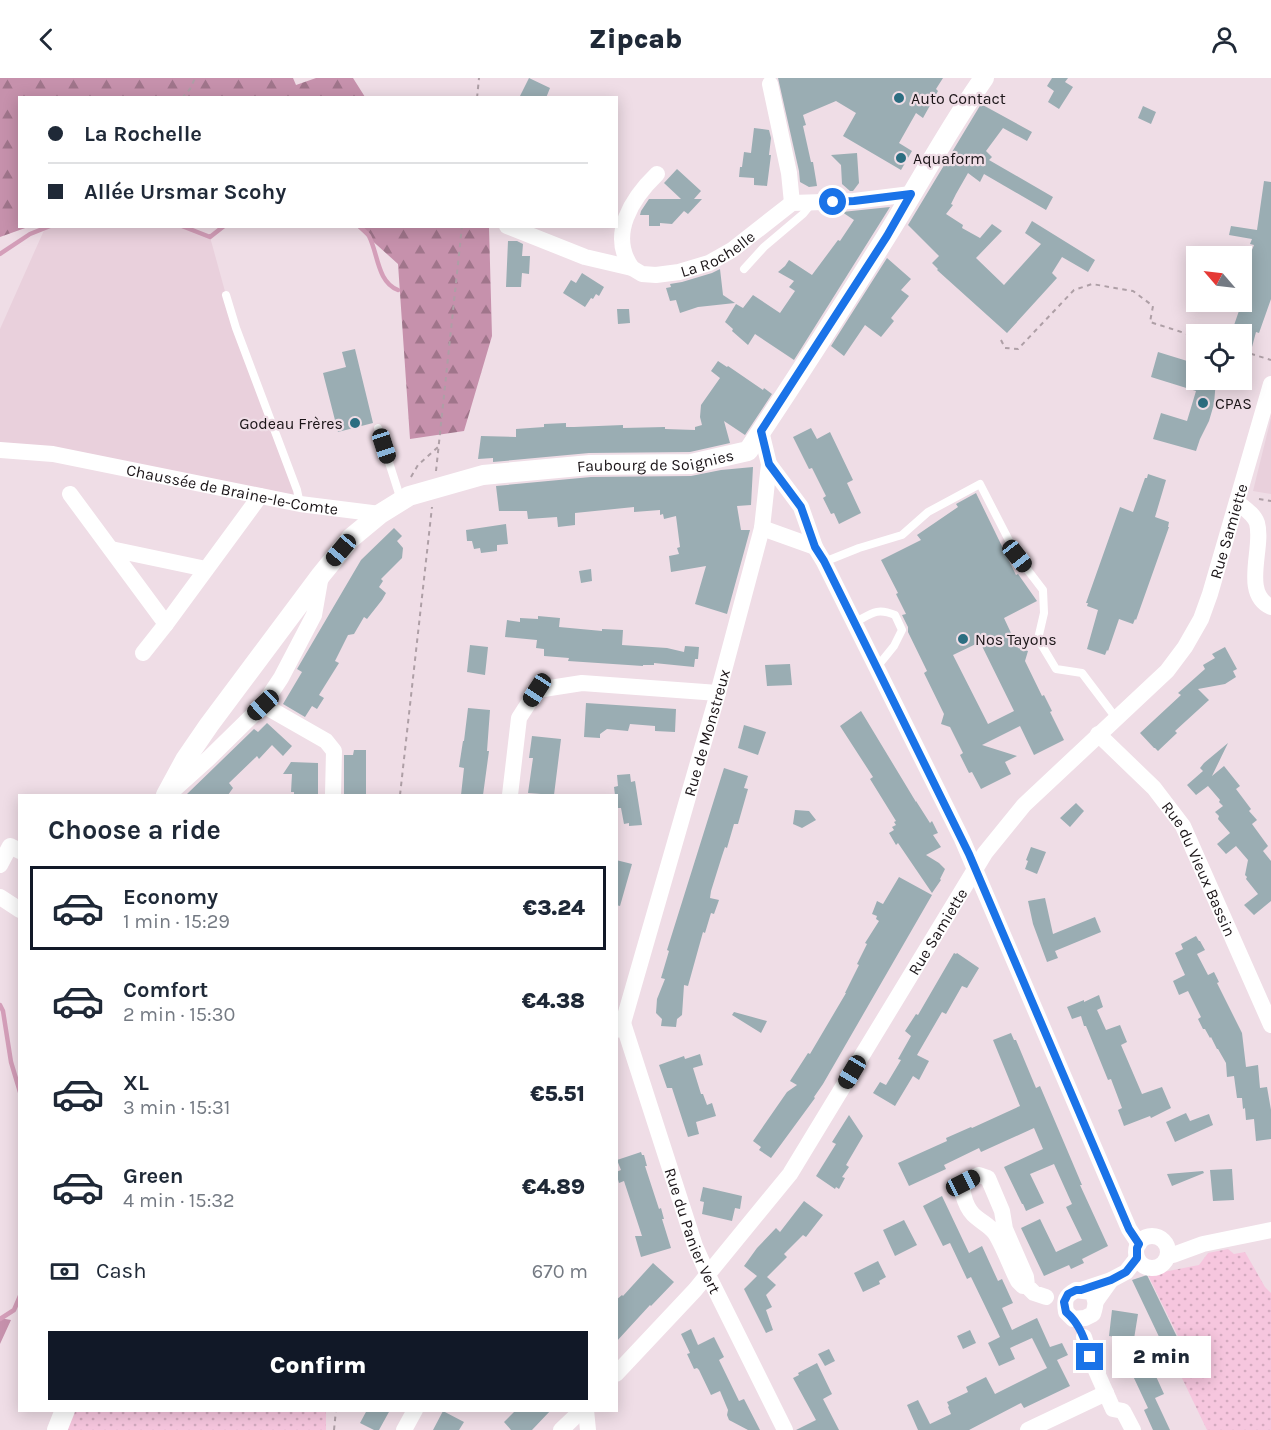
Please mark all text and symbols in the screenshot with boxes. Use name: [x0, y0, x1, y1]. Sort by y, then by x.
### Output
icon: back: [30, 23, 63, 56]
text: Zipcab: [589, 23, 682, 55]
icon: person: [1208, 23, 1241, 56]
place label: Auto Contact: [911, 89, 1006, 108]
marker: Auto Contact: [892, 91, 906, 105]
text: La Rochelle: [84, 121, 202, 147]
place label: Aquaform: [913, 149, 985, 168]
marker: Aquaform: [894, 151, 908, 165]
text: Allée Ursmar Scohy: [84, 179, 286, 205]
route start: [819, 188, 846, 215]
street label: La Rochelle: [678, 227, 759, 281]
north arrow: [1186, 246, 1252, 312]
map controls: [1186, 246, 1252, 390]
button: locate: [1186, 324, 1252, 390]
place label: CPAS: [1215, 394, 1252, 413]
marker: CPAS: [1196, 396, 1210, 410]
place label: Godeau Frères: [239, 414, 343, 433]
marker: Godeau Frères: [348, 416, 362, 430]
car: [370, 426, 398, 466]
street label: Faubourg de Soignies: [576, 446, 736, 476]
street label: Chaussée de Braine-le-Comte: [125, 460, 339, 519]
street label: Rue Samiette: [1206, 481, 1252, 581]
car: [323, 530, 359, 570]
car: [999, 536, 1035, 576]
place label: Nos Tayons: [975, 630, 1057, 649]
marker: Nos Tayons: [956, 632, 970, 646]
street label: Rue de Monstreux: [680, 667, 734, 799]
car: [520, 670, 554, 710]
car: [244, 686, 282, 724]
street label: Rue du Vieux Bassin: [1158, 798, 1240, 939]
text: Choose a ride: [48, 814, 221, 846]
icon: car: [51, 881, 105, 935]
text: Economy: [123, 884, 218, 910]
street label: Rue Samiette: [904, 885, 971, 979]
text: €3.24: [523, 895, 585, 921]
text: 1 min · 15:29: [123, 910, 230, 933]
icon: car: [51, 974, 105, 1028]
text: Comfort: [123, 977, 208, 1003]
text: €4.38: [522, 988, 585, 1014]
text: 2 min · 15:30: [123, 1003, 235, 1026]
car: [835, 1052, 869, 1092]
icon: car: [51, 1067, 105, 1121]
text: XL: [123, 1070, 149, 1096]
text: €5.51: [530, 1081, 585, 1107]
text: 3 min · 15:31: [123, 1096, 230, 1119]
icon: car: [51, 1160, 105, 1214]
text: Green: [123, 1163, 184, 1189]
street label: Rue du Panier Vert: [660, 1165, 725, 1297]
car: [943, 1167, 983, 1199]
text: €4.89: [522, 1174, 585, 1200]
text: 4 min · 15:32: [123, 1189, 235, 1212]
icon: cash: [48, 1255, 81, 1288]
text: Cash: [96, 1258, 146, 1284]
text: 670 m: [532, 1260, 588, 1283]
button: Confirm: [48, 1331, 588, 1400]
callout: 2 min: [1111, 1336, 1210, 1378]
route end: [1076, 1343, 1103, 1370]
text: 2 min: [1133, 1345, 1190, 1368]

